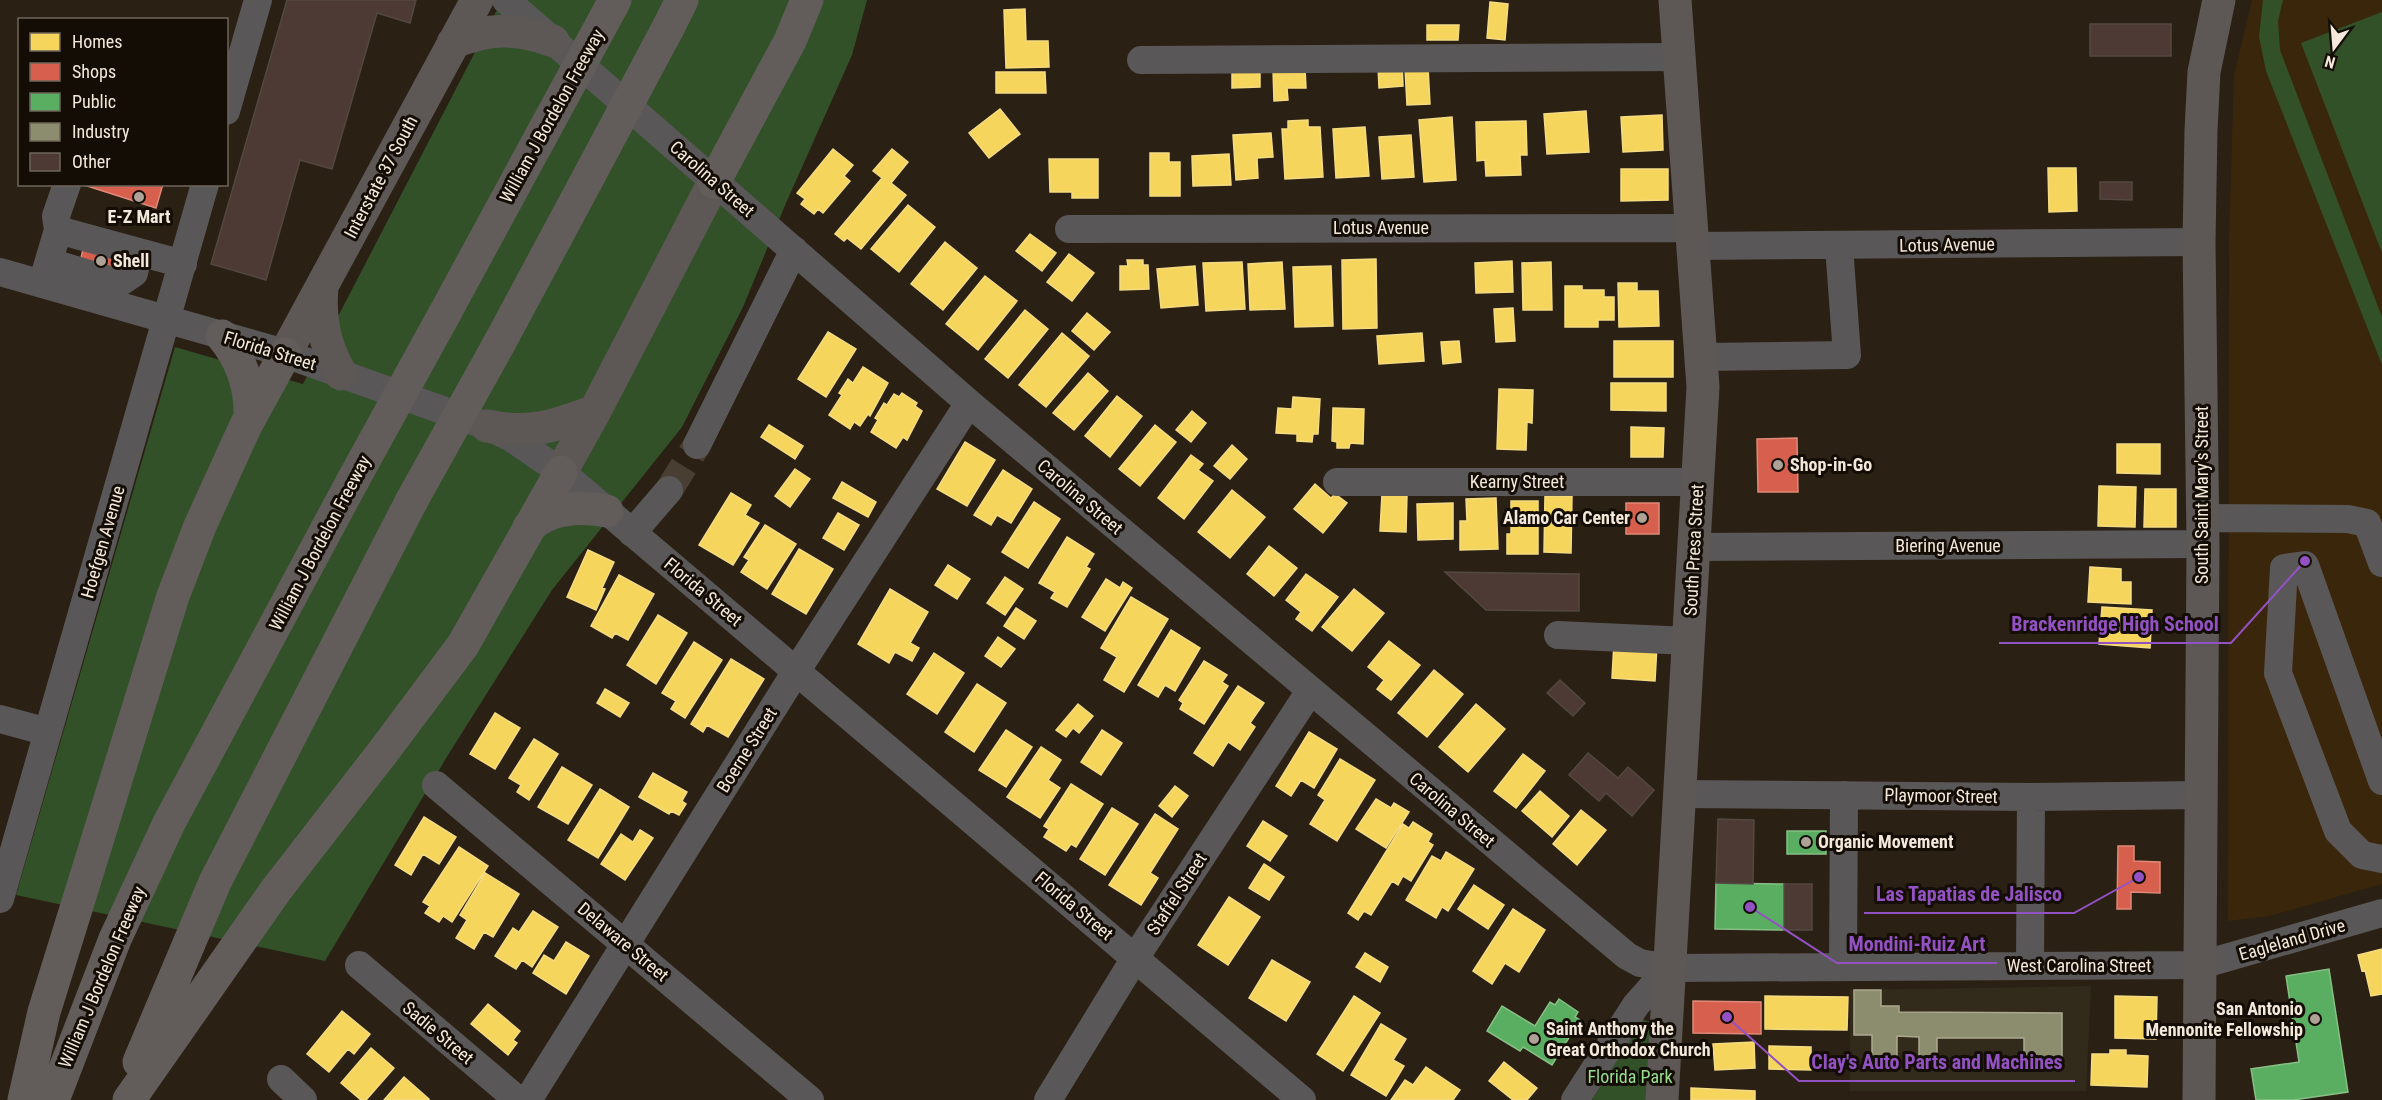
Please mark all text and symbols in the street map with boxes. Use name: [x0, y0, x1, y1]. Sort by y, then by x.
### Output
legend: [18, 18, 228, 186]
north arrow: [2304, 18, 2364, 78]
street label: William J Bordelon Freeway: [495, 25, 608, 206]
text: Homes: [72, 31, 122, 52]
text: N: [2323, 51, 2337, 72]
text: Shops: [72, 61, 116, 82]
text: Public: [72, 91, 116, 112]
street label: Interstate 37 South: [339, 112, 422, 242]
text: Industry: [72, 121, 130, 142]
street label: Carolina Street: [666, 136, 759, 221]
text: Other: [72, 151, 111, 172]
marker: E-Z Mart: [132, 190, 146, 204]
place label: E-Z Mart: [107, 206, 171, 227]
street label: Lotus Avenue: [1333, 217, 1429, 238]
street label: Lotus Avenue: [1899, 233, 1995, 256]
place label: Shell: [113, 250, 149, 271]
marker: Shell: [94, 254, 108, 268]
street label: Florida Street: [222, 327, 319, 374]
street label: South Saint Mary's Street: [2191, 406, 2212, 584]
street label: William J Bordelon Freeway: [264, 451, 375, 634]
place label: Shop-in-Go: [1790, 454, 1872, 475]
street label: Carolina Street: [1033, 455, 1127, 538]
marker: Shop-in-Go: [1771, 458, 1785, 472]
street label: Kearny Street: [1470, 471, 1564, 492]
street label: Hoefgen Avenue: [76, 483, 129, 601]
street label: South Presa Street: [1680, 483, 1707, 616]
place label: Alamo Car Center: [1503, 507, 1630, 528]
marker: Alamo Car Center: [1635, 511, 1649, 525]
street label: Biering Avenue: [1895, 535, 2001, 556]
street label: Florida Street: [660, 553, 747, 630]
callout: Brackenridge High School: [1999, 605, 2231, 643]
text: Brackenridge High School: [2011, 612, 2219, 636]
street label: Boerne Street: [712, 703, 781, 796]
street label: Carolina Street: [1405, 768, 1499, 851]
street label: Playmoor Street: [1884, 784, 1998, 807]
place label: Organic Movement: [1818, 831, 1954, 852]
marker: Organic Movement: [1799, 835, 1813, 849]
street label: Staffel Street: [1142, 849, 1211, 939]
street label: Florida Street: [1031, 867, 1118, 944]
callout: Las Tapatias de Jalisco: [1864, 875, 2074, 913]
street label: William J Bordelon Freeway: [54, 882, 150, 1071]
text: Las Tapatias de Jalisco: [1876, 882, 2062, 906]
street label: Delaware Street: [574, 898, 673, 986]
street label: Eagleland Drive: [2236, 914, 2347, 965]
callout: Mondini-Ruiz Art: [1837, 925, 1997, 963]
text: Mondini-Ruiz Art: [1849, 932, 1985, 956]
street label: West Carolina Street: [2007, 955, 2151, 976]
street label: Sadie Street: [399, 997, 478, 1068]
place label: San Antonio Mennonite Fellowship: [2145, 998, 2303, 1040]
marker: San Antonio Mennonite Fellowship: [2308, 1012, 2322, 1026]
place label: Saint Anthony the Great Orthodox Church: [1546, 1018, 1711, 1060]
marker: Saint Anthony the Great Orthodox Church: [1527, 1032, 1541, 1046]
callout: Clay's Auto Parts and Machines: [1799, 1043, 2075, 1081]
text: Clay's Auto Parts and Machines: [1811, 1050, 2063, 1074]
park label: Florida Park: [1587, 1066, 1673, 1087]

